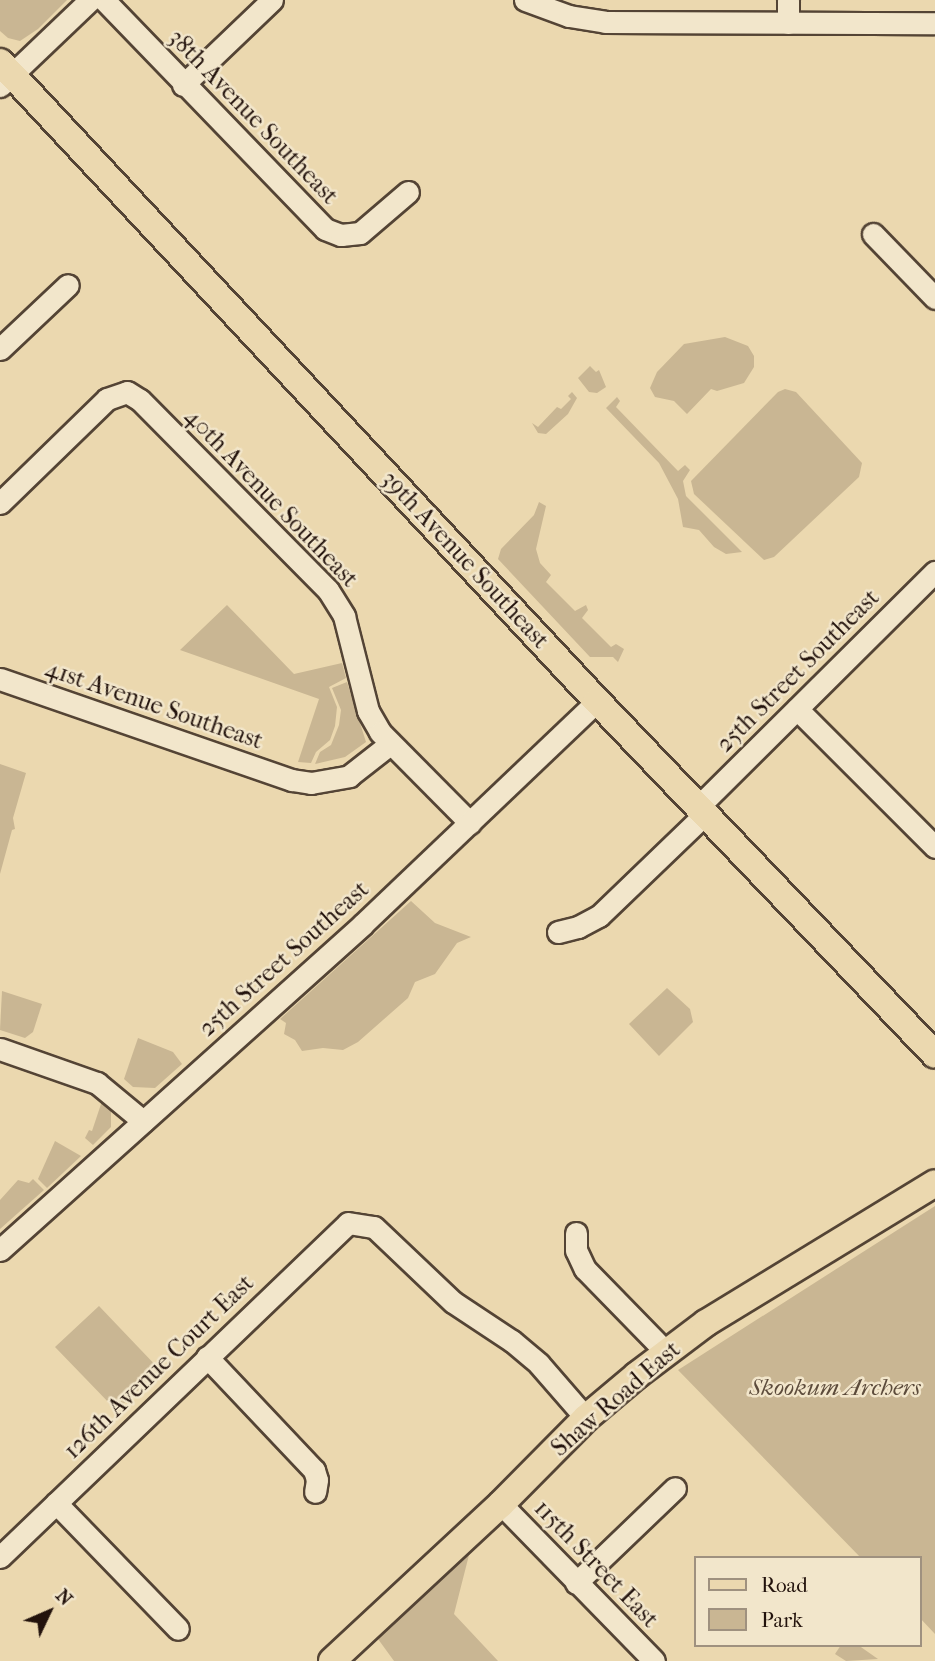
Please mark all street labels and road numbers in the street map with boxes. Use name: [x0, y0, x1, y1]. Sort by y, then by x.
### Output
street label: 38th Avenue Southeast: [162, 24, 344, 210]
street label: 40th Avenue Southeast: [178, 403, 364, 593]
street label: 39th Avenue Southeast: [375, 465, 555, 655]
street label: 25th Street Southeast: [711, 584, 885, 758]
street label: 41st Avenue Southeast: [41, 654, 267, 756]
street label: 25th Street Southeast: [193, 875, 375, 1043]
street label: 126th Avenue Court East: [58, 1269, 260, 1465]
street label: Shaw Road East: [546, 1335, 686, 1463]
street label: 115th Street East: [528, 1494, 664, 1634]

